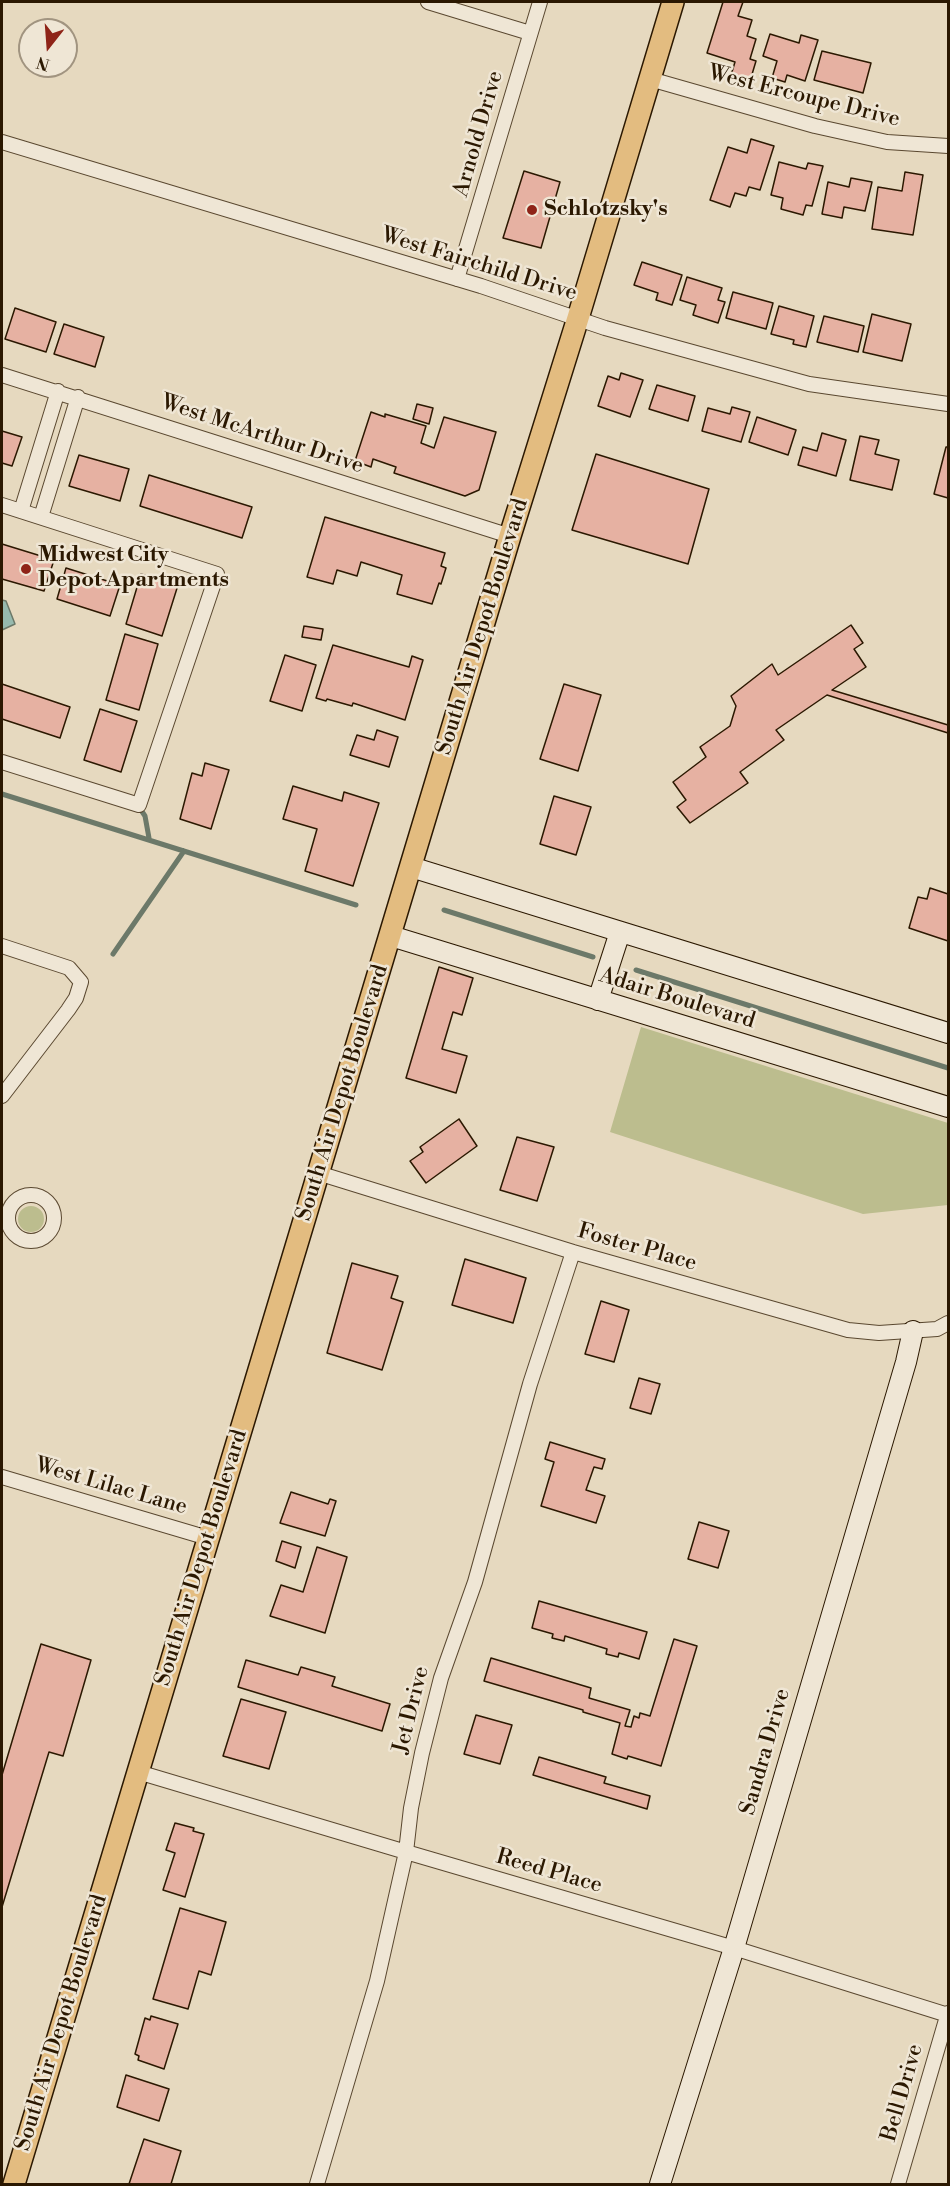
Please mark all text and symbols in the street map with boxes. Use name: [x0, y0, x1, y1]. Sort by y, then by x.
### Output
north arrow: [18, 18, 78, 78]
text: N: [34, 52, 52, 75]
street label: West Ercoupe Drive: [705, 60, 903, 134]
street label: Arnold Drive: [448, 68, 510, 200]
place label: Schlotzsky's: [544, 197, 668, 223]
marker: Schlotzsky's: [525, 203, 539, 217]
street label: West Fairchild Drive: [378, 223, 580, 307]
street label: West McArthur Drive: [157, 390, 367, 480]
street label: South Air Depot Boulevard: [431, 496, 535, 758]
place label: Midwest City Depot Apartments: [38, 543, 229, 594]
marker: Midwest City Depot Apartments: [19, 562, 33, 576]
street label: South Air Depot Boulevard: [291, 962, 395, 1224]
street label: Adair Boulevard: [596, 963, 758, 1035]
street label: Foster Place: [574, 1218, 700, 1278]
street label: South Air Depot Boulevard: [150, 1427, 254, 1689]
street label: West Lilac Lane: [32, 1453, 190, 1521]
street label: Jet Drive: [388, 1664, 436, 1756]
street label: Sandra Drive: [735, 1686, 797, 1818]
street label: Reed Place: [493, 1844, 605, 1900]
street label: South Air Depot Boulevard: [10, 1892, 114, 2154]
street label: Bell Drive: [877, 2041, 929, 2145]

